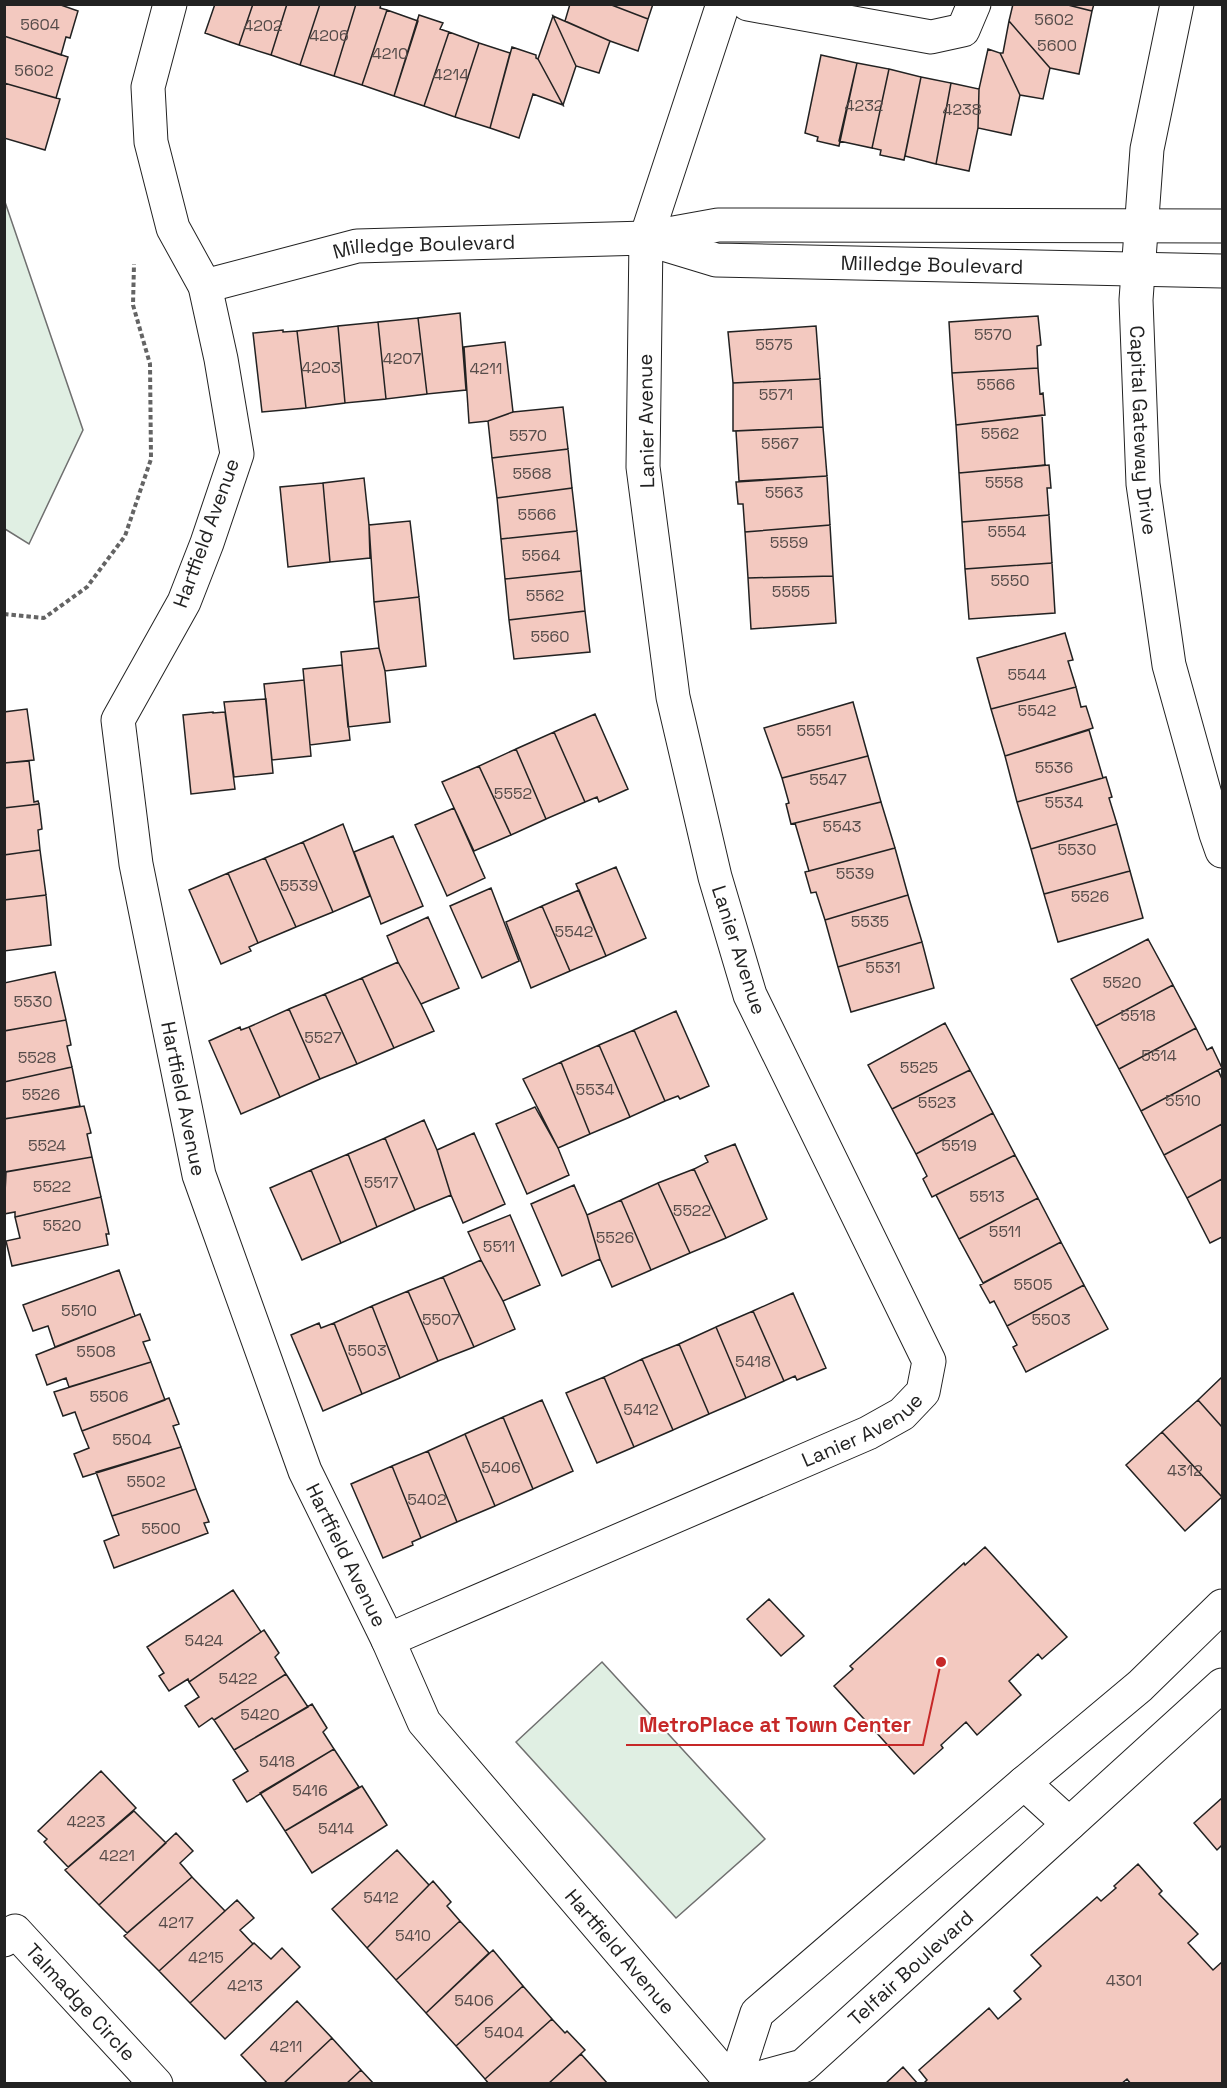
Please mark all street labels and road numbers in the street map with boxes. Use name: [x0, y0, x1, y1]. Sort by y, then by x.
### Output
street label: Milledge Boulevard: [330, 229, 516, 265]
street label: Milledge Boulevard: [840, 250, 1024, 280]
street label: Capital Gateway Drive: [1124, 325, 1163, 537]
street label: Lanier Avenue: [632, 354, 660, 488]
street label: Hartfield Avenue: [167, 455, 245, 611]
street label: Lanier Avenue: [706, 882, 772, 1018]
street label: Hartfield Avenue: [155, 1019, 212, 1178]
street label: Lanier Avenue: [798, 1387, 928, 1473]
street label: Hartfield Avenue: [300, 1479, 393, 1631]
street label: Hartfield Avenue: [559, 1883, 681, 2020]
street label: Telfair Boulevard: [843, 1904, 979, 2032]
street label: Talmadge Circle: [20, 1938, 141, 2067]

